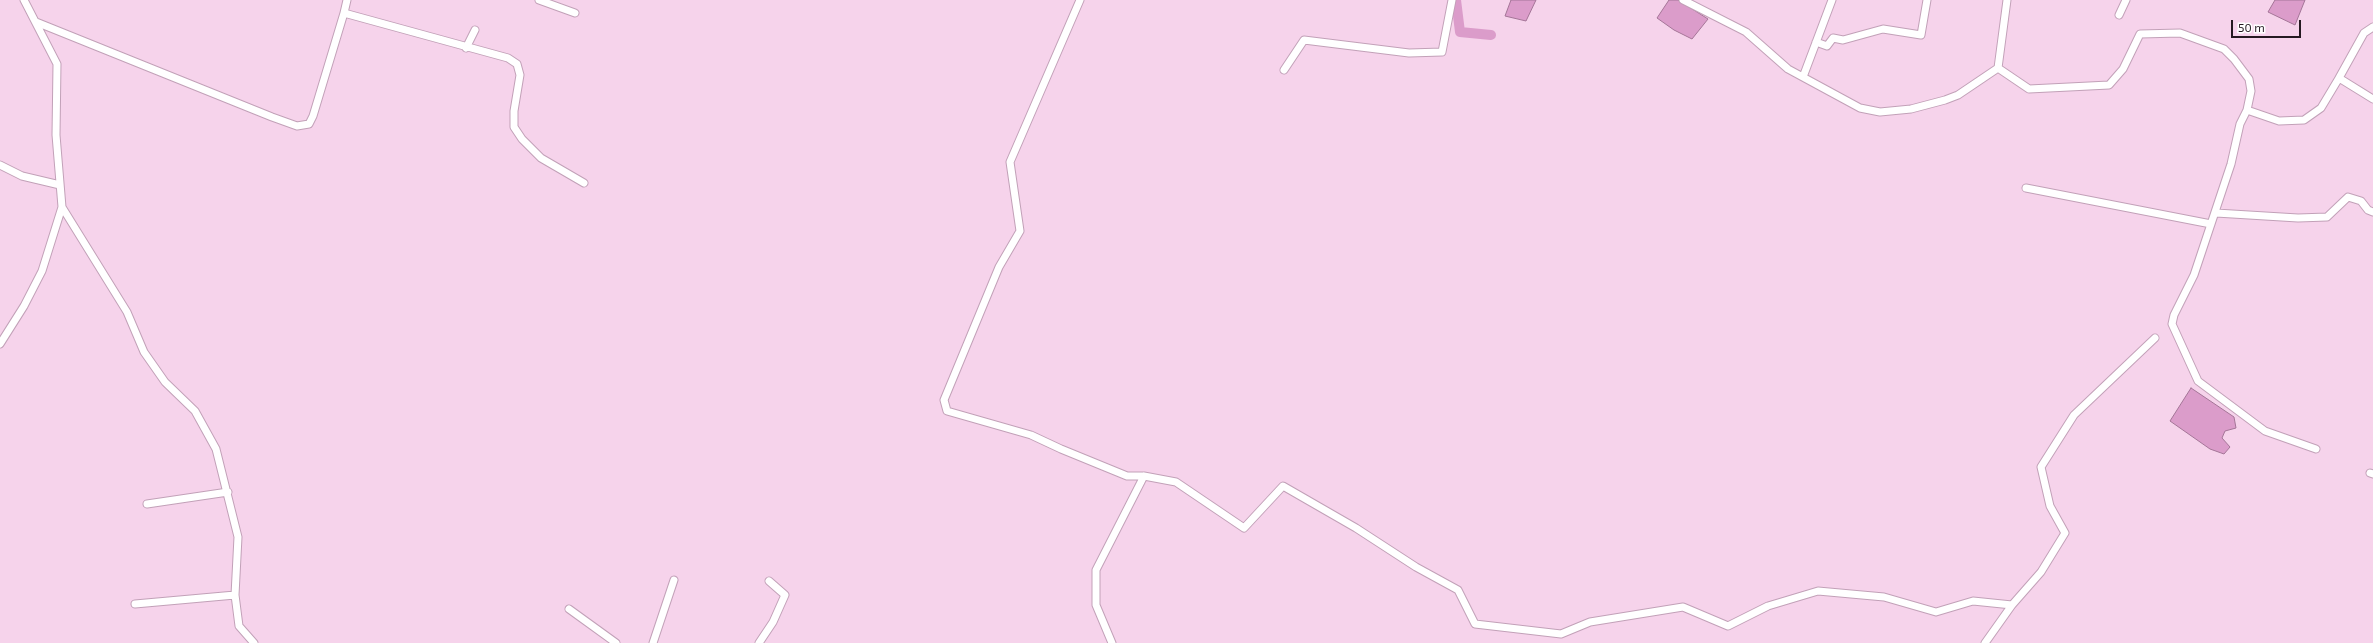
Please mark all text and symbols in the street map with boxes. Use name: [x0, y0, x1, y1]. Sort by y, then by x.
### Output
scale bar: [2233, 12, 2303, 38]
text: 50 m: [2238, 20, 2265, 34]

